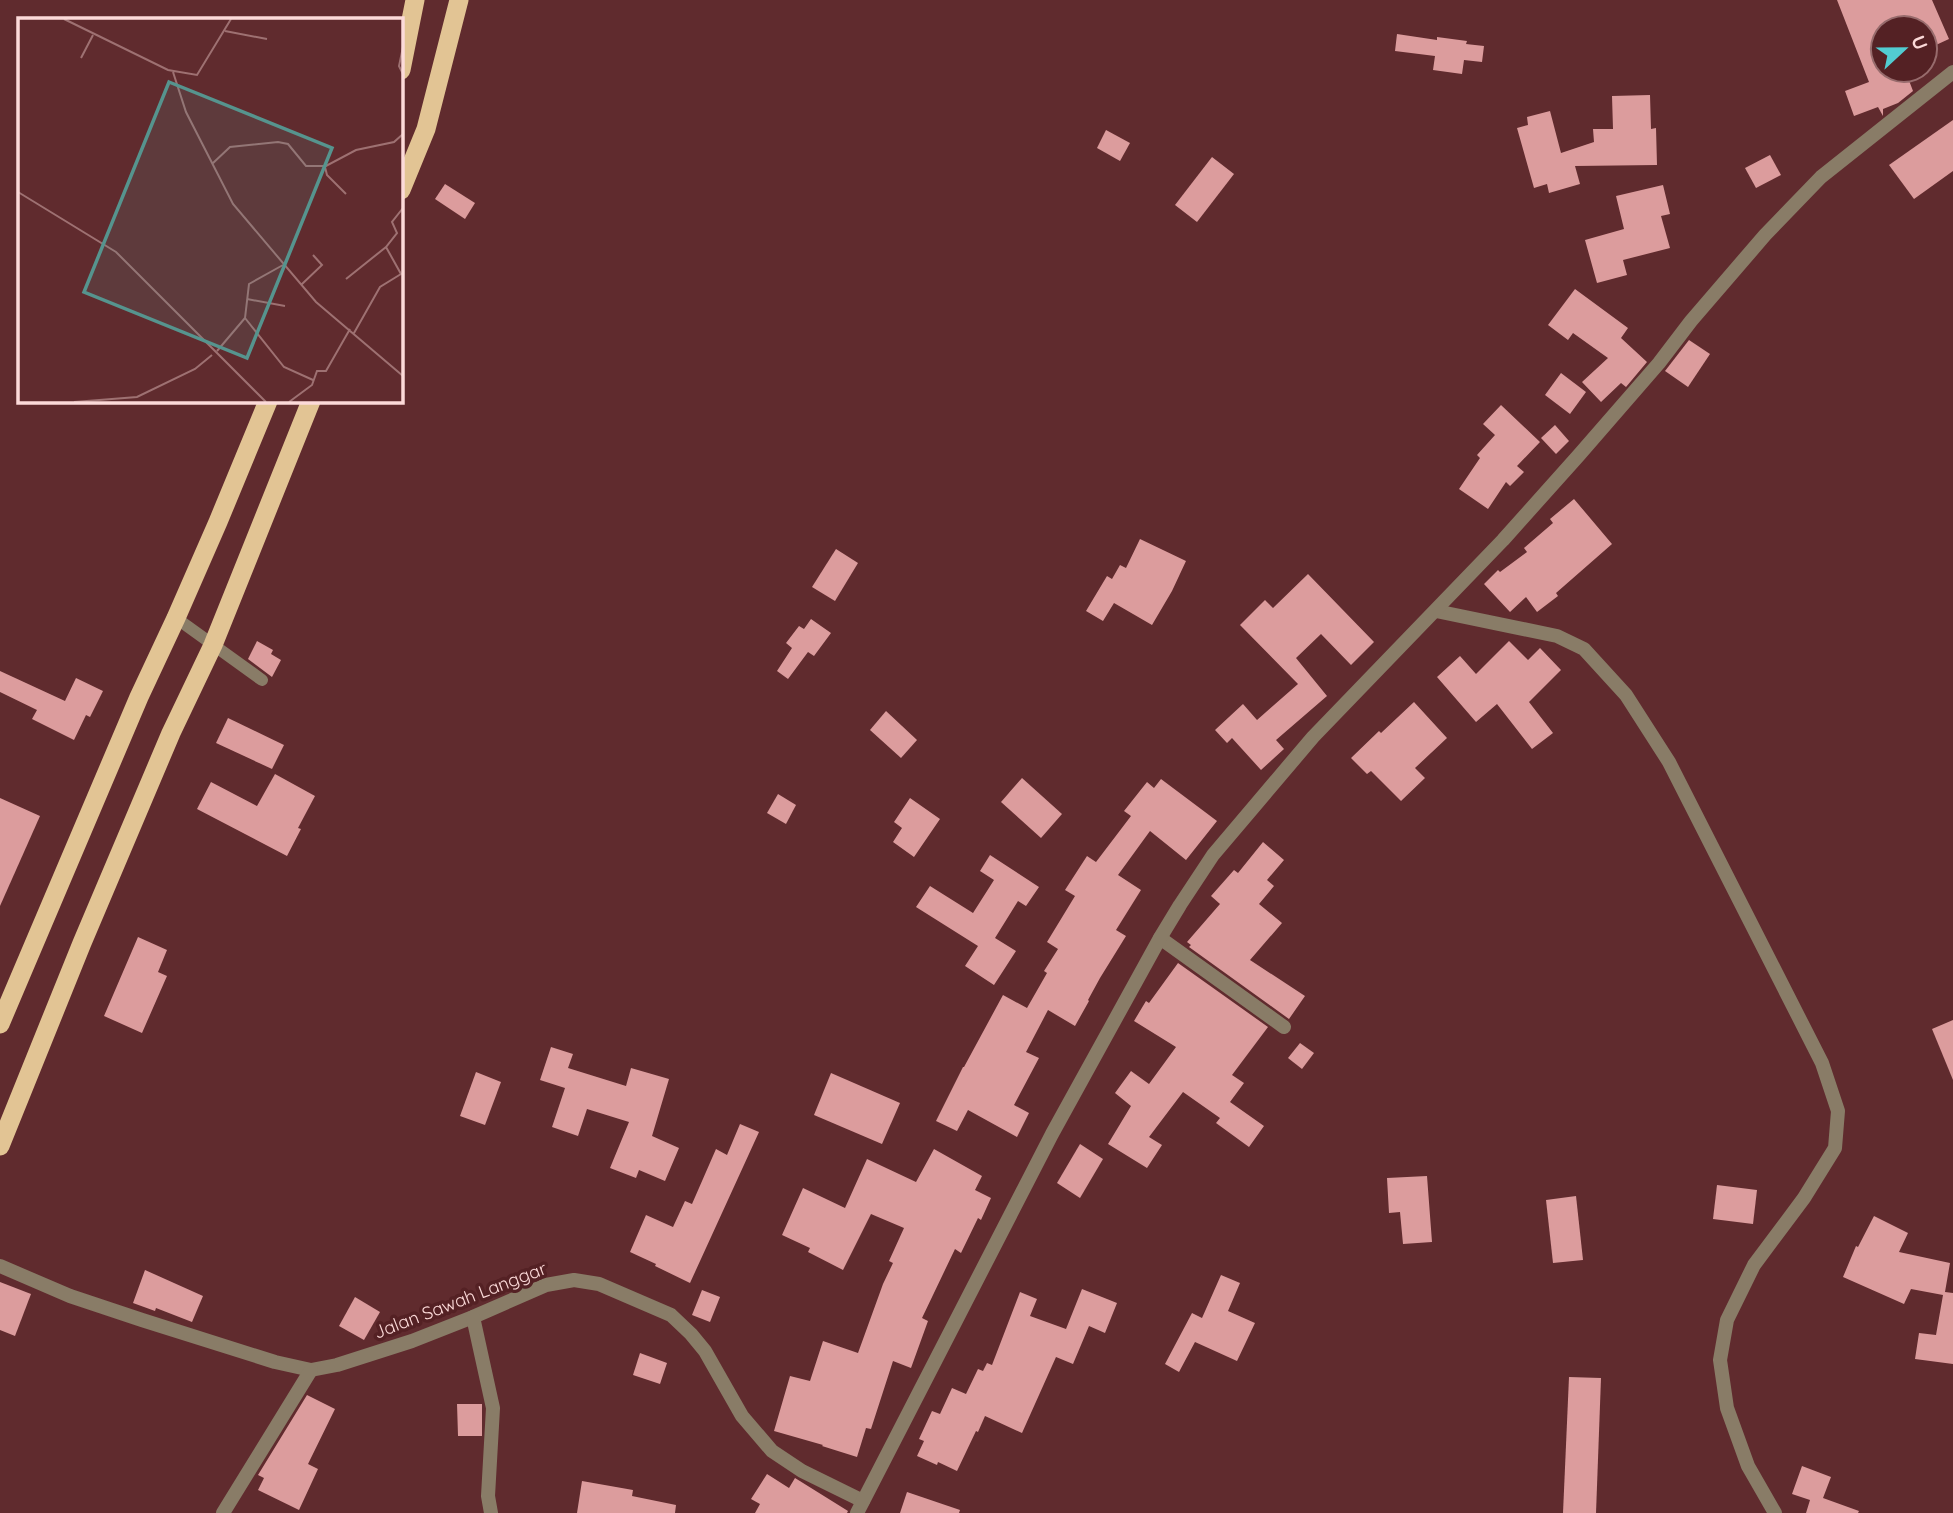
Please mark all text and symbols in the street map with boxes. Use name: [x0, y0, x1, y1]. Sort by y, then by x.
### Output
north arrow: [1869, 14, 1939, 84]
inset map: [18, 18, 402, 402]
text: U: [1906, 32, 1933, 53]
street label: Jalan Sawah Langgar: [370, 1256, 550, 1344]

